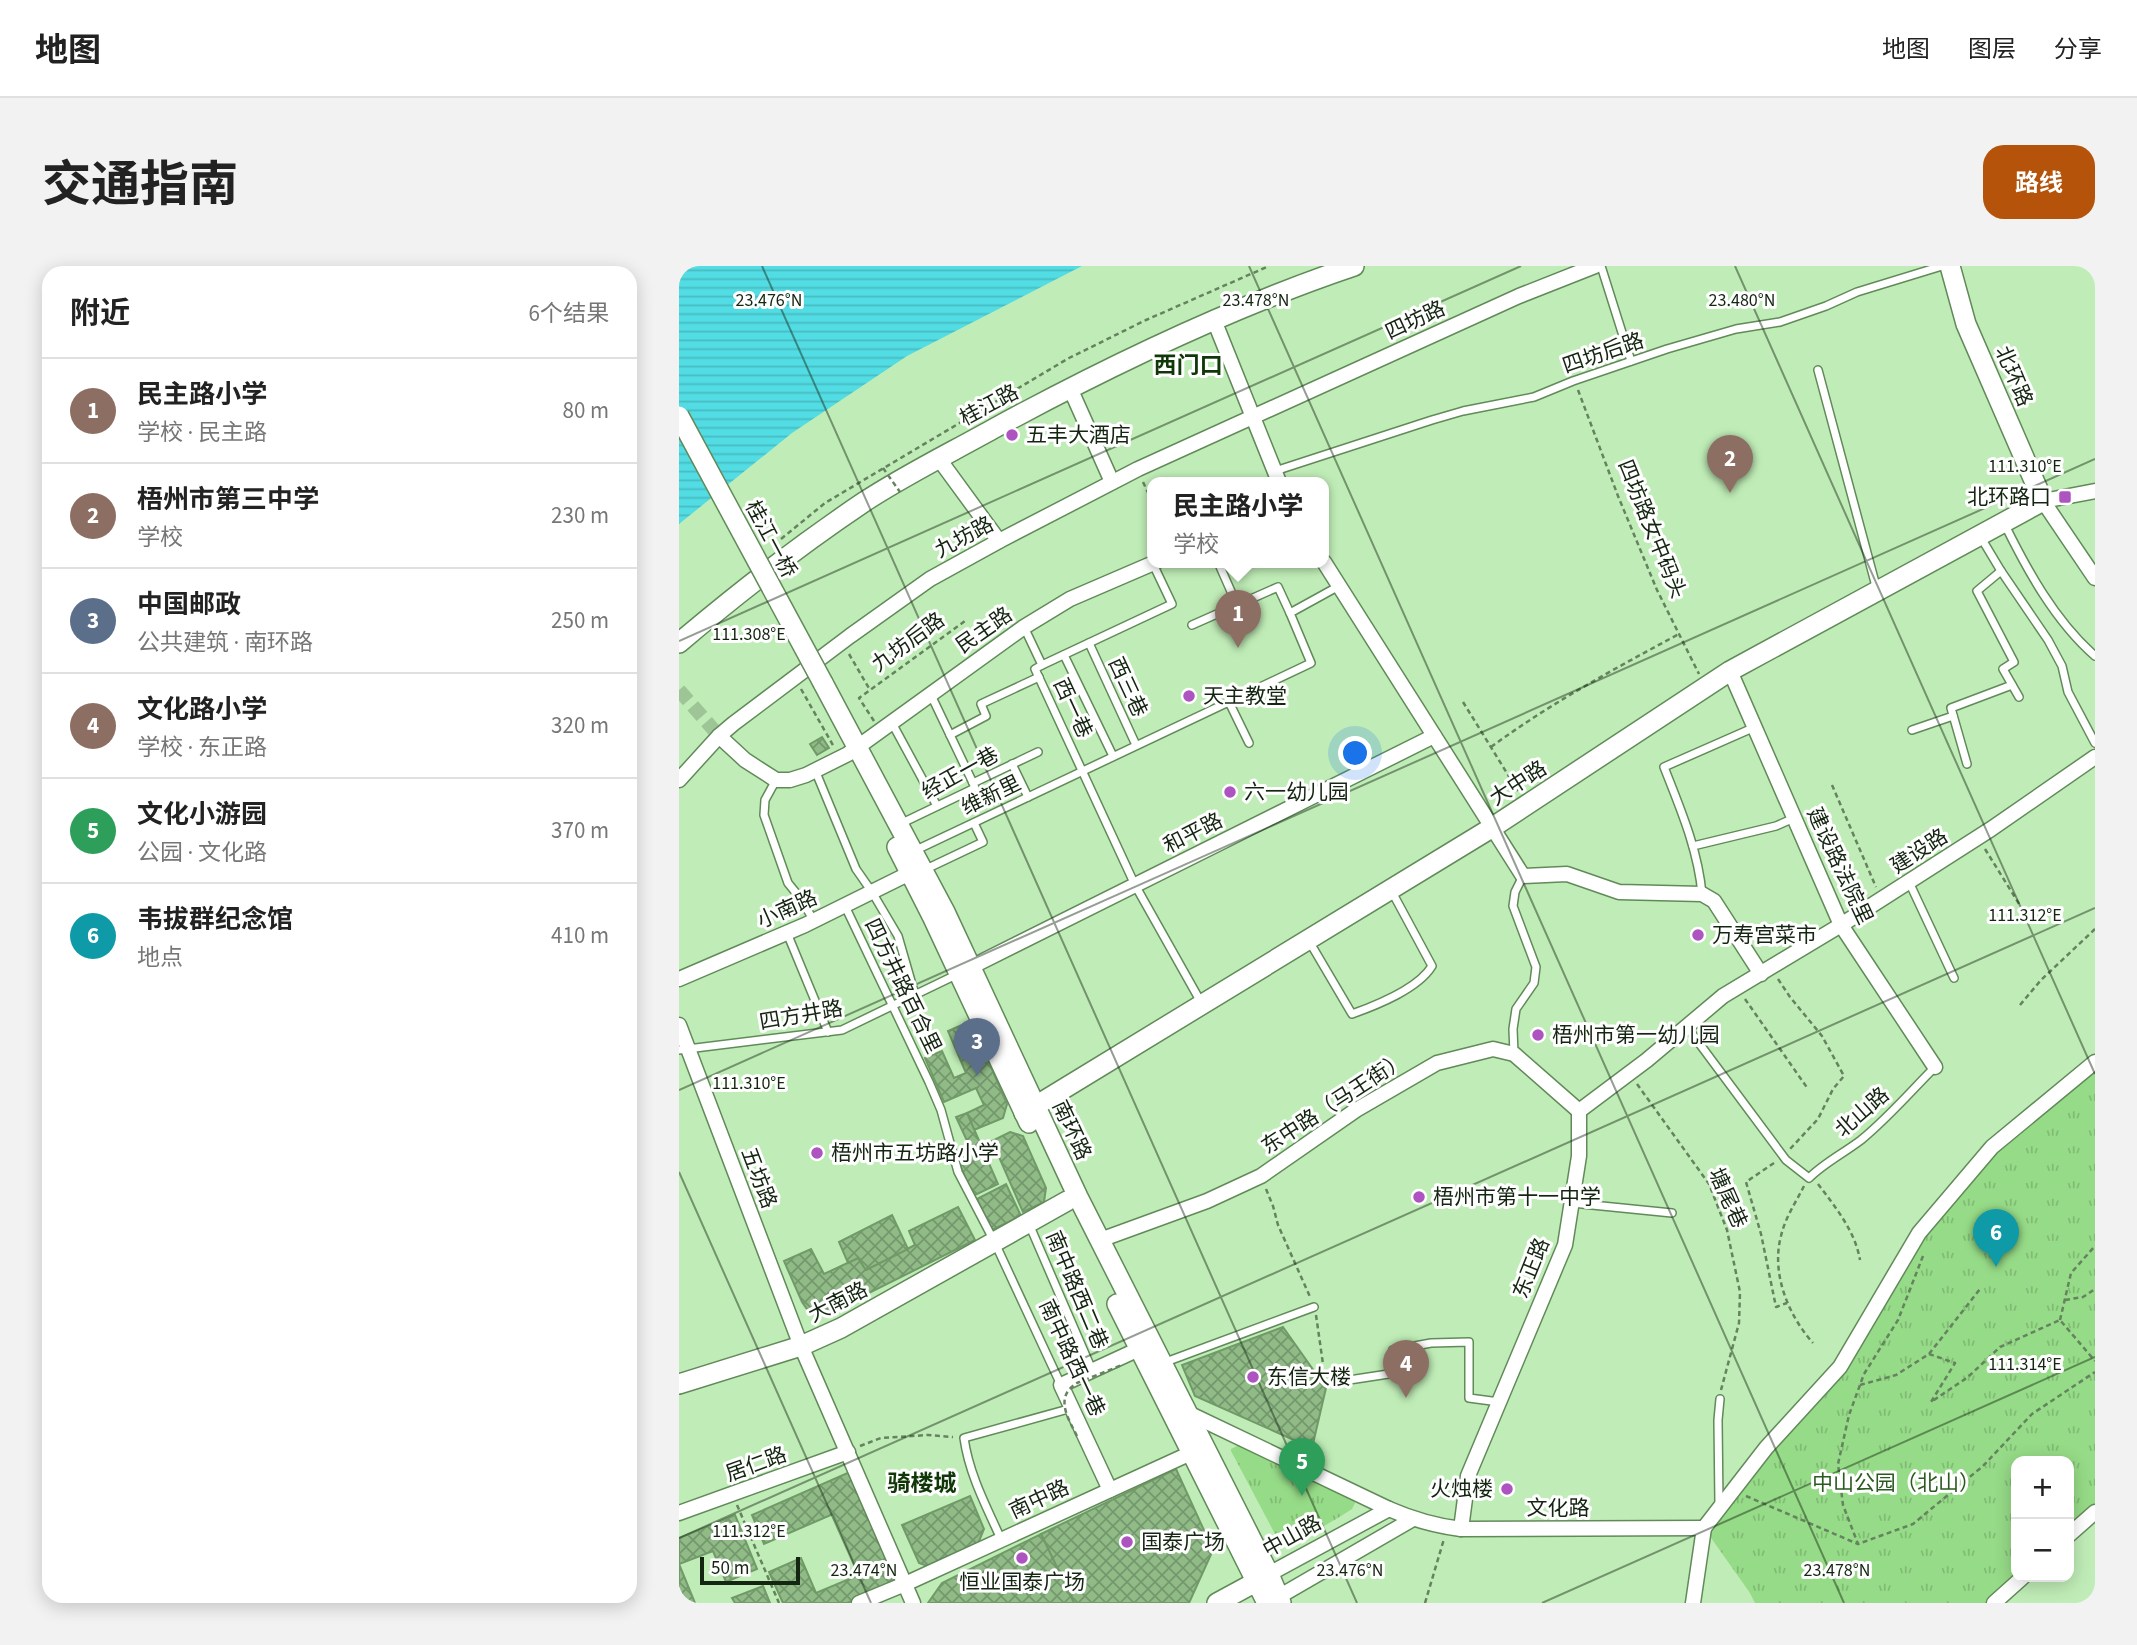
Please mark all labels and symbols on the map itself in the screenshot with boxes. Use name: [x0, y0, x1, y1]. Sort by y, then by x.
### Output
text: 23.476°N: [736, 288, 802, 313]
text: 23.478°N: [1223, 288, 1289, 313]
text: 23.480°N: [1709, 288, 1775, 313]
street label: 四坊路: [1380, 293, 1450, 347]
street label: 四坊后路: [1558, 325, 1648, 381]
street label: 北环路: [1988, 341, 2040, 411]
district label: 西门口: [1154, 349, 1223, 382]
street label: 桂江路: [954, 377, 1024, 433]
place label: 五丰大酒店: [1026, 420, 1131, 450]
marker: 五丰大酒店: [1004, 427, 1020, 443]
pin: 2: [1707, 435, 1753, 493]
text: 111.310°E: [1988, 454, 2062, 479]
street label: 四坊路女中码头: [1611, 455, 1693, 603]
place label: 北环路口: [1967, 482, 2051, 512]
marker: 北环路口: [2057, 489, 2073, 505]
street label: 桂江一桥: [738, 495, 804, 583]
street label: 九坊路: [929, 509, 999, 565]
pin: 1: [1215, 590, 1261, 648]
street label: 民主路: [950, 600, 1018, 660]
street label: 九坊后路: [865, 605, 951, 679]
text: 111.308°E: [712, 622, 786, 647]
street label: 西三巷: [1101, 652, 1155, 722]
street label: 西一巷: [1046, 673, 1100, 743]
place label: 天主教堂: [1203, 681, 1287, 711]
marker: 天主教堂: [1181, 688, 1197, 704]
your location: [1338, 736, 1372, 770]
street label: 经正一巷: [916, 740, 1004, 806]
street label: 大中路: [1483, 753, 1553, 813]
street label: 维新里: [956, 768, 1026, 822]
place label: 六一幼儿园: [1244, 777, 1349, 807]
marker: 六一幼儿园: [1222, 784, 1238, 800]
street label: 建设路法院里: [1800, 803, 1880, 929]
street label: 和平路: [1158, 805, 1228, 861]
street label: 建设路: [1884, 821, 1954, 881]
street label: 小南路: [752, 882, 822, 936]
text: 111.312°E: [1988, 903, 2062, 928]
street label: 四方井路百合里: [857, 913, 949, 1059]
place label: 万寿宫菜市: [1712, 920, 1817, 950]
marker: 万寿宫菜市: [1690, 927, 1706, 943]
street label: 四方井路: [757, 993, 845, 1037]
pin: 3: [954, 1018, 1000, 1076]
place label: 梧州市第一幼儿园: [1552, 1020, 1720, 1050]
marker: 梧州市第一幼儿园: [1530, 1027, 1546, 1043]
street label: 东中路（马王街）: [1255, 1045, 1413, 1161]
text: 111.310°E: [712, 1071, 786, 1096]
street label: 北山路: [1828, 1080, 1896, 1144]
street label: 南环路: [1045, 1095, 1099, 1165]
place label: 梧州市五坊路小学: [831, 1138, 999, 1168]
street label: 五坊路: [734, 1143, 784, 1213]
marker: 梧州市五坊路小学: [809, 1145, 825, 1161]
street label: 塘尾巷: [1701, 1163, 1755, 1233]
place label: 梧州市第十一中学: [1433, 1182, 1601, 1212]
marker: 梧州市第十一中学: [1411, 1189, 1427, 1205]
pin: 6: [1973, 1209, 2019, 1267]
street label: 南中路西二巷: [1039, 1226, 1115, 1354]
street label: 东正路: [1505, 1233, 1557, 1303]
street label: 大南路: [803, 1274, 873, 1330]
street label: 南中路西一巷: [1032, 1295, 1112, 1421]
pin: 4: [1383, 1340, 1429, 1398]
text: 111.314°E: [1988, 1352, 2062, 1377]
place label: 东信大楼: [1267, 1362, 1351, 1392]
marker: 东信大楼: [1245, 1369, 1261, 1385]
pin: 5: [1279, 1438, 1325, 1496]
street label: 居仁路: [721, 1439, 791, 1489]
district label: 骑楼城: [888, 1467, 957, 1500]
park label: 中山公园（北山）: [1812, 1468, 1980, 1498]
street label: 南中路: [1004, 1472, 1074, 1526]
place label: 火烛楼: [1430, 1474, 1493, 1504]
marker: 火烛楼: [1499, 1481, 1515, 1497]
street label: 文化路: [1527, 1493, 1590, 1523]
street label: 中山路: [1257, 1508, 1327, 1564]
text: 111.312°E: [712, 1519, 786, 1544]
place label: 国泰广场: [1141, 1527, 1225, 1557]
marker: 国泰广场: [1119, 1534, 1135, 1550]
marker: 恒业国泰广场: [1014, 1550, 1030, 1566]
scale bar: [700, 1554, 800, 1586]
text: 23.474°N: [831, 1558, 897, 1583]
text: 23.476°N: [1317, 1558, 1383, 1583]
text: 23.478°N: [1804, 1558, 1870, 1583]
place label: 恒业国泰广场: [959, 1567, 1085, 1597]

